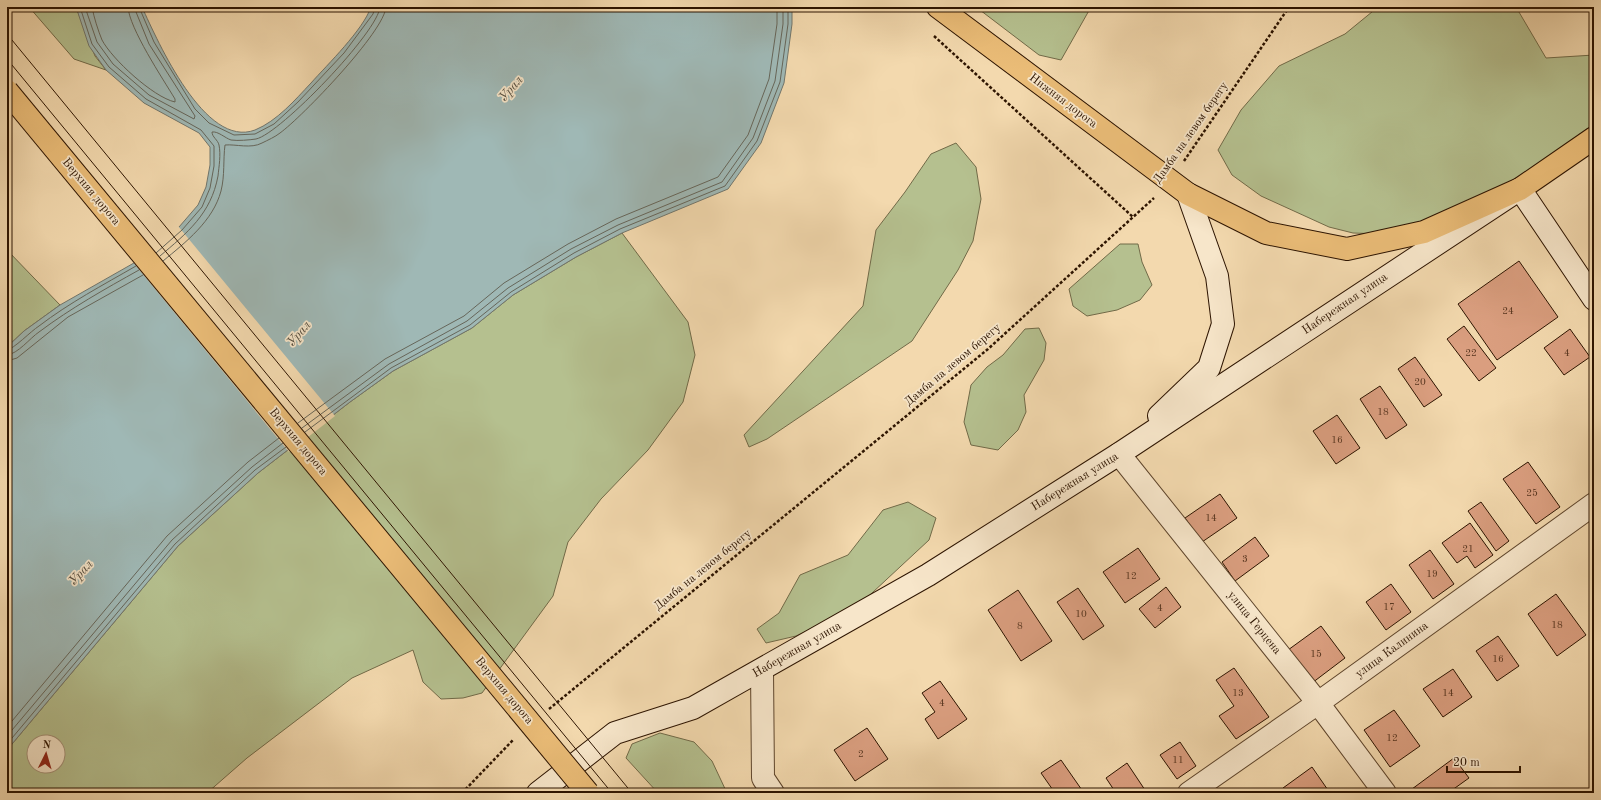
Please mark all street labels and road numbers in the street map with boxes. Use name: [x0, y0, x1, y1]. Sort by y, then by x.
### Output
street label: Нижняя дорога: [1027, 72, 1099, 130]
street label: Дамба на левом берегу: [1151, 79, 1231, 186]
street label: Верхняя дорога: [60, 156, 122, 228]
street label: Набережная улица: [1300, 271, 1390, 337]
street label: Дамба на левом берегу: [903, 321, 1004, 409]
street label: Верхняя дорога: [267, 406, 329, 478]
street label: Набережная улица: [1029, 450, 1121, 514]
street label: Дамба на левом берегу: [652, 527, 754, 613]
street label: улица Герцена: [1225, 589, 1283, 657]
street label: Набережная улица: [751, 620, 843, 680]
street label: улица Калинина: [1353, 620, 1431, 680]
street label: Верхняя дорога: [473, 655, 535, 727]

